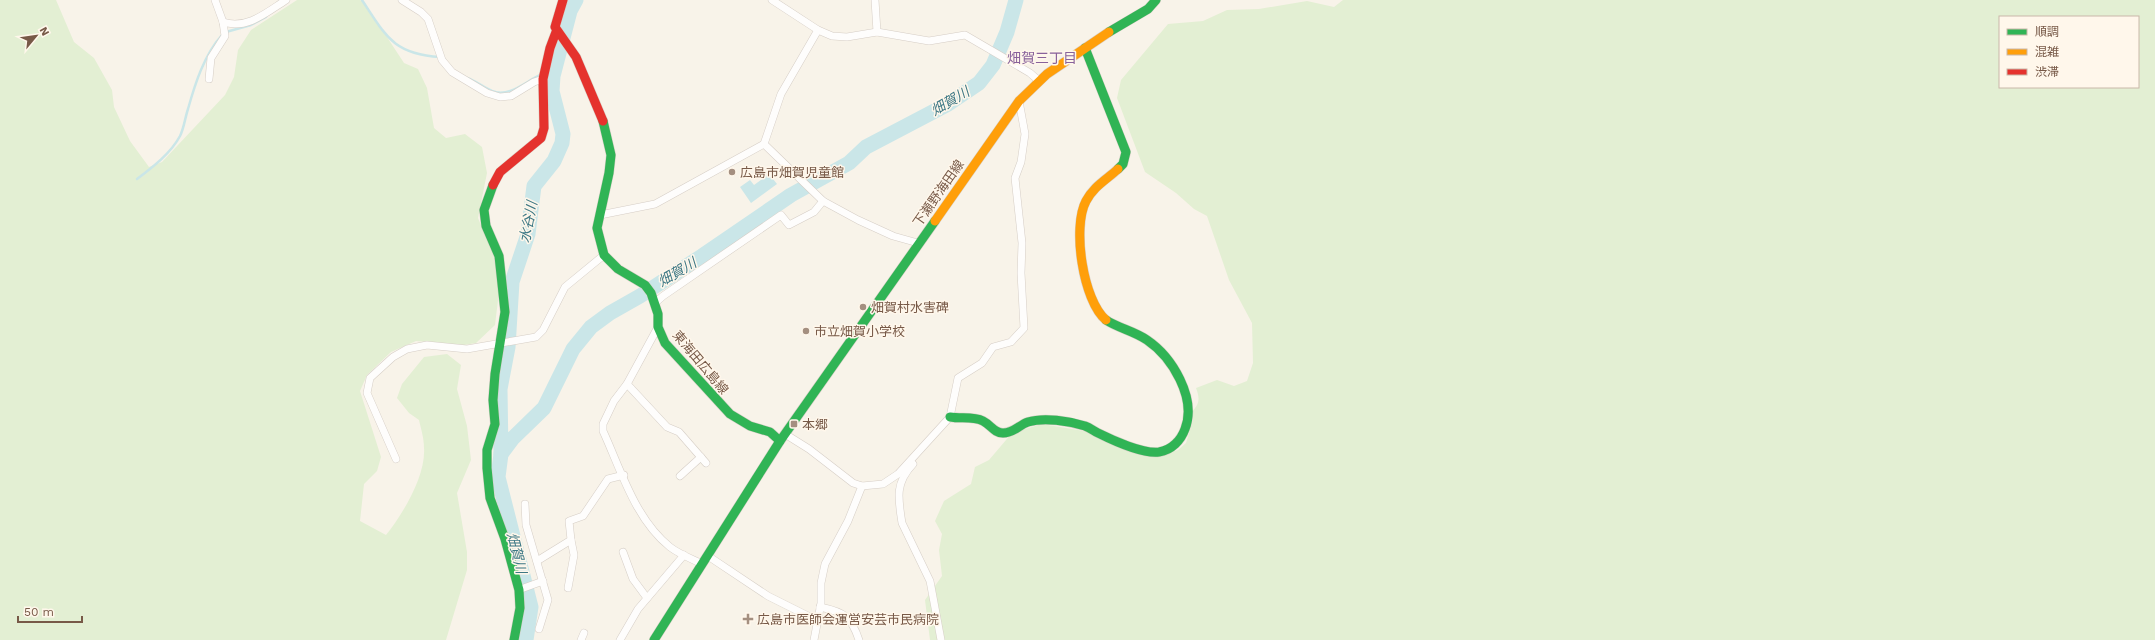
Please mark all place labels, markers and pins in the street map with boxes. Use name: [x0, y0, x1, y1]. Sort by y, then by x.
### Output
place label: 広島市畑賀児童館: [740, 165, 844, 180]
marker: 広島市畑賀児童館: [727, 167, 737, 177]
place label: 畑賀村水害碑: [871, 300, 949, 315]
marker: 畑賀村水害碑: [858, 302, 868, 312]
place label: 市立畑賀小学校: [814, 324, 905, 339]
marker: 市立畑賀小学校: [801, 326, 811, 336]
place label: 本郷: [802, 417, 828, 432]
marker: 本郷: [789, 419, 799, 429]
place label: 広島市医師会運営安芸市民病院: [757, 612, 939, 627]
marker: 広島市医師会運営安芸市民病院: [742, 613, 754, 625]

